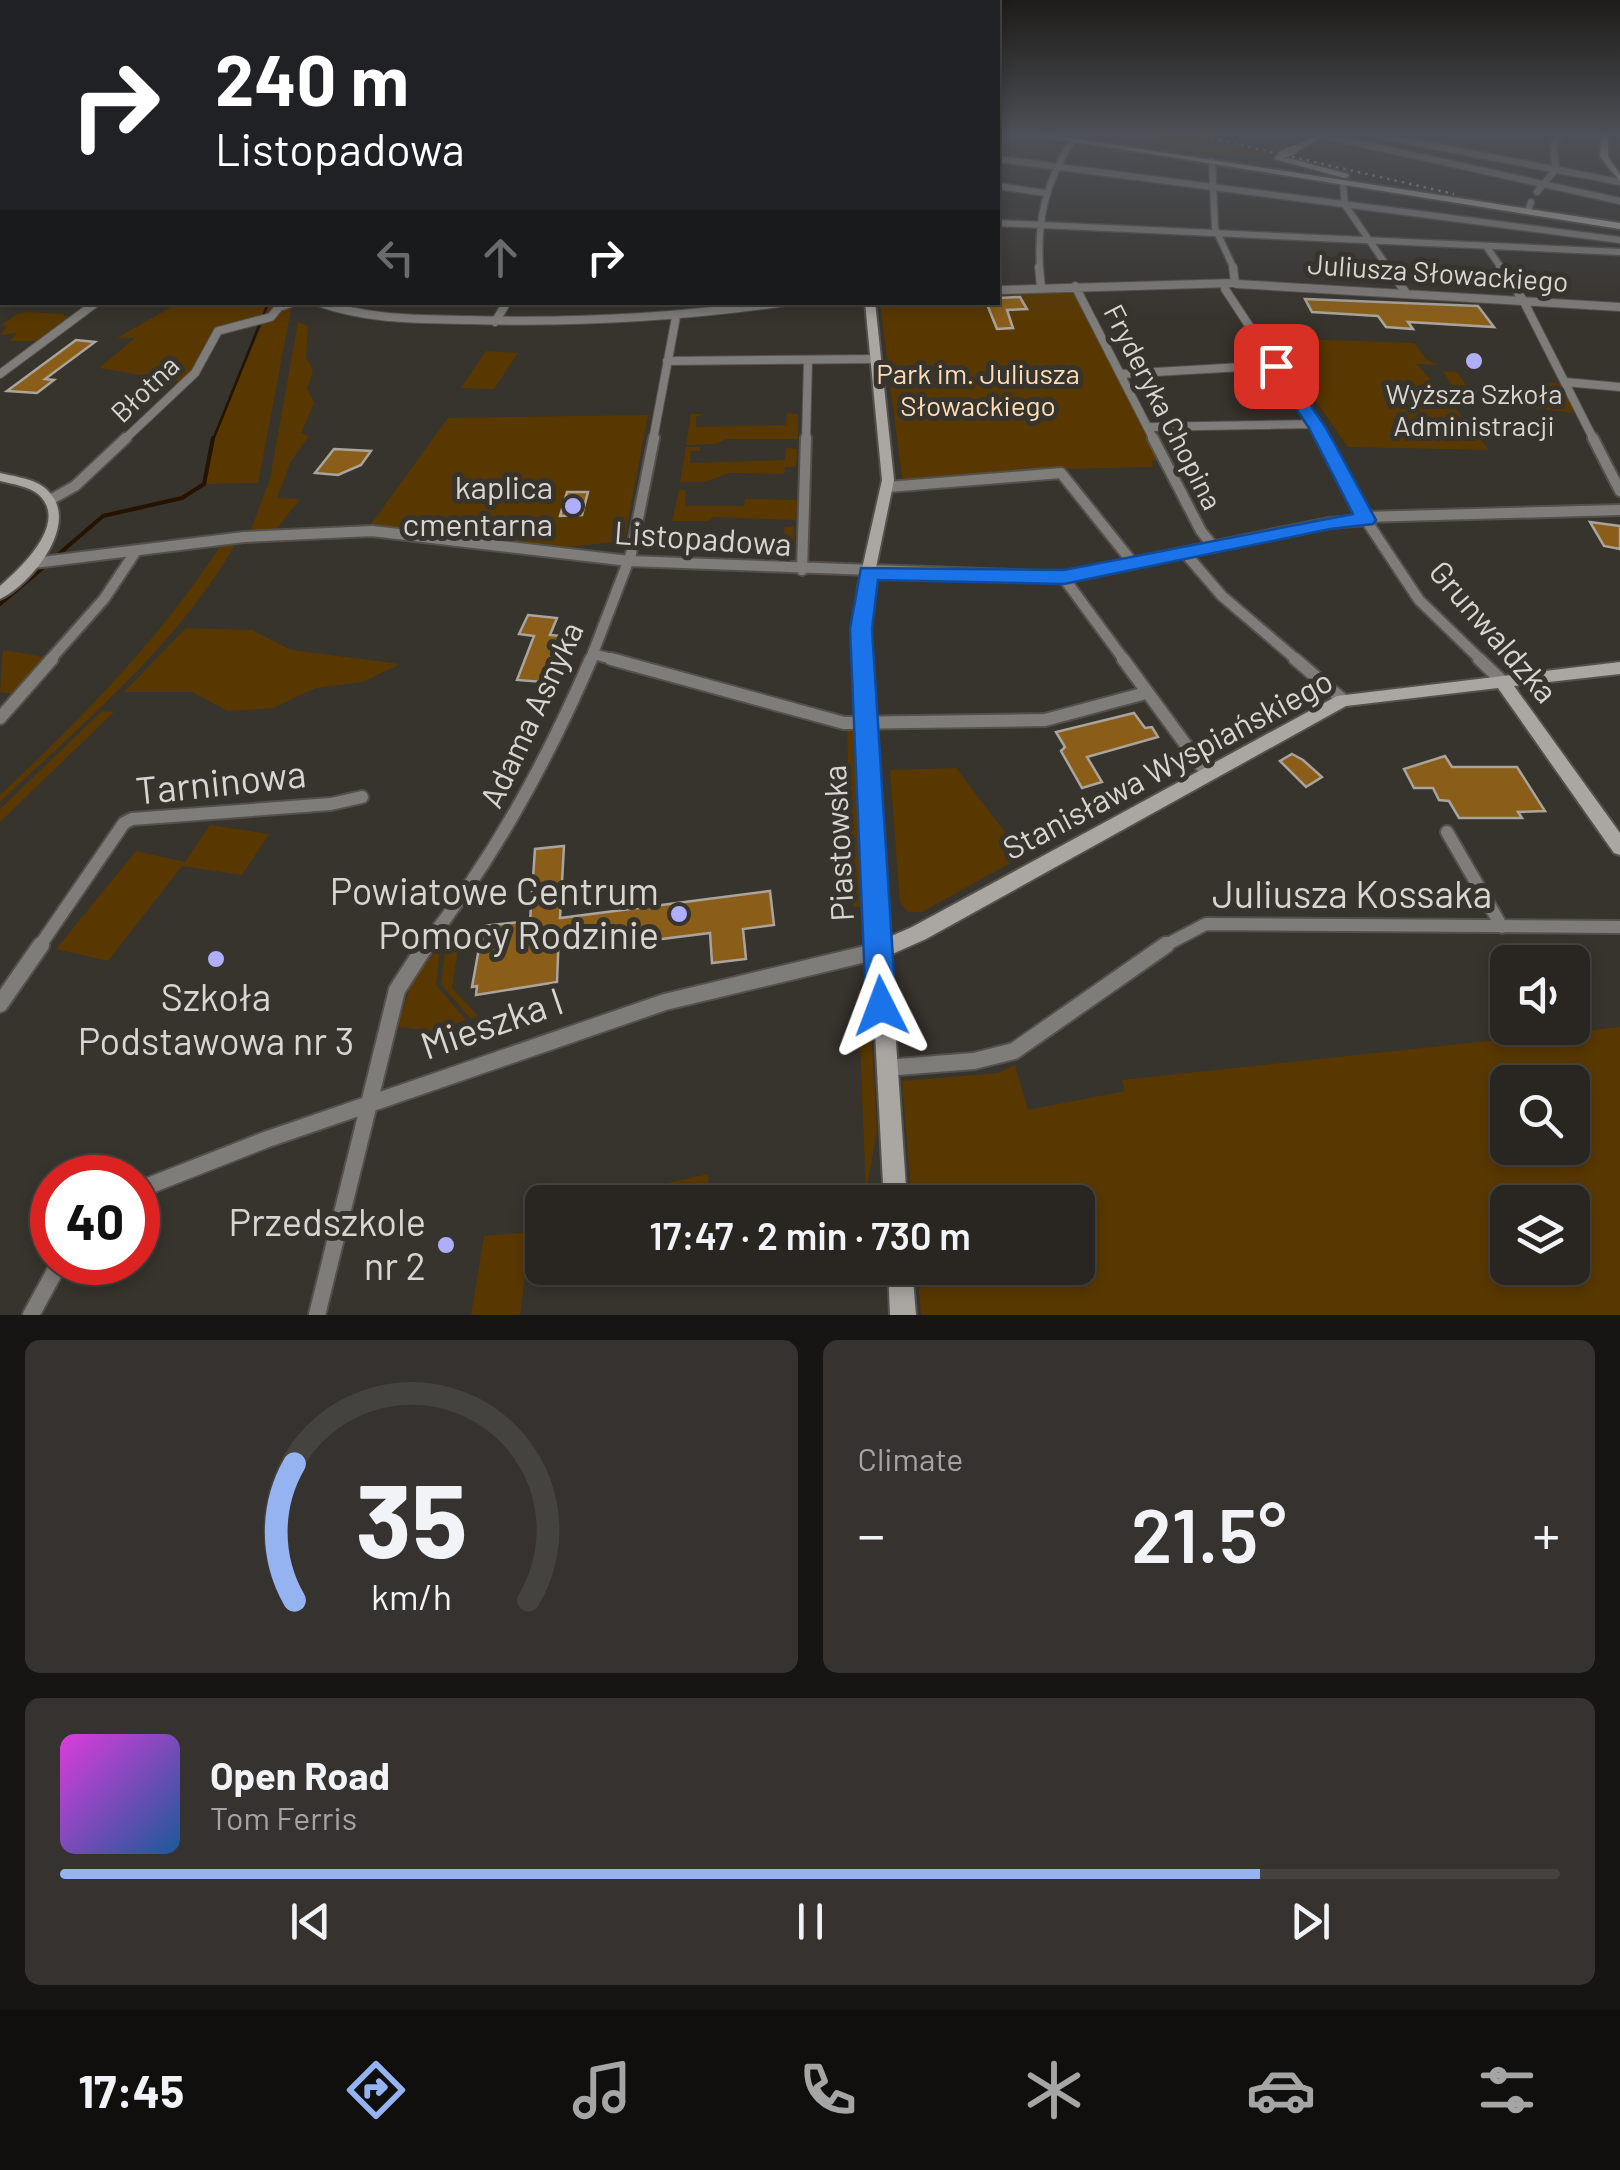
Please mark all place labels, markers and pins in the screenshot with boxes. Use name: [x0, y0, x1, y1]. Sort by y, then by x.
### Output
pin: [1234, 324, 1319, 409]
marker: Wyższa Szkoła Administracji: [1463, 350, 1485, 372]
place label: Wyższa Szkoła Administracji: [1386, 376, 1563, 442]
place label: kaplica cmentarna: [403, 467, 553, 542]
marker: kaplica cmentarna: [562, 495, 584, 517]
place label: Powiatowe Centrum Pomocy Rodzinie: [330, 867, 659, 957]
marker: Powiatowe Centrum Pomocy Rodzinie: [668, 903, 690, 925]
marker: Szkoła Podstawowa nr 3: [205, 948, 227, 970]
place label: Szkoła Podstawowa nr 3: [78, 973, 354, 1063]
place label: Przedszkole nr 2: [228, 1198, 426, 1288]
marker: Przedszkole nr 2: [435, 1234, 457, 1256]

